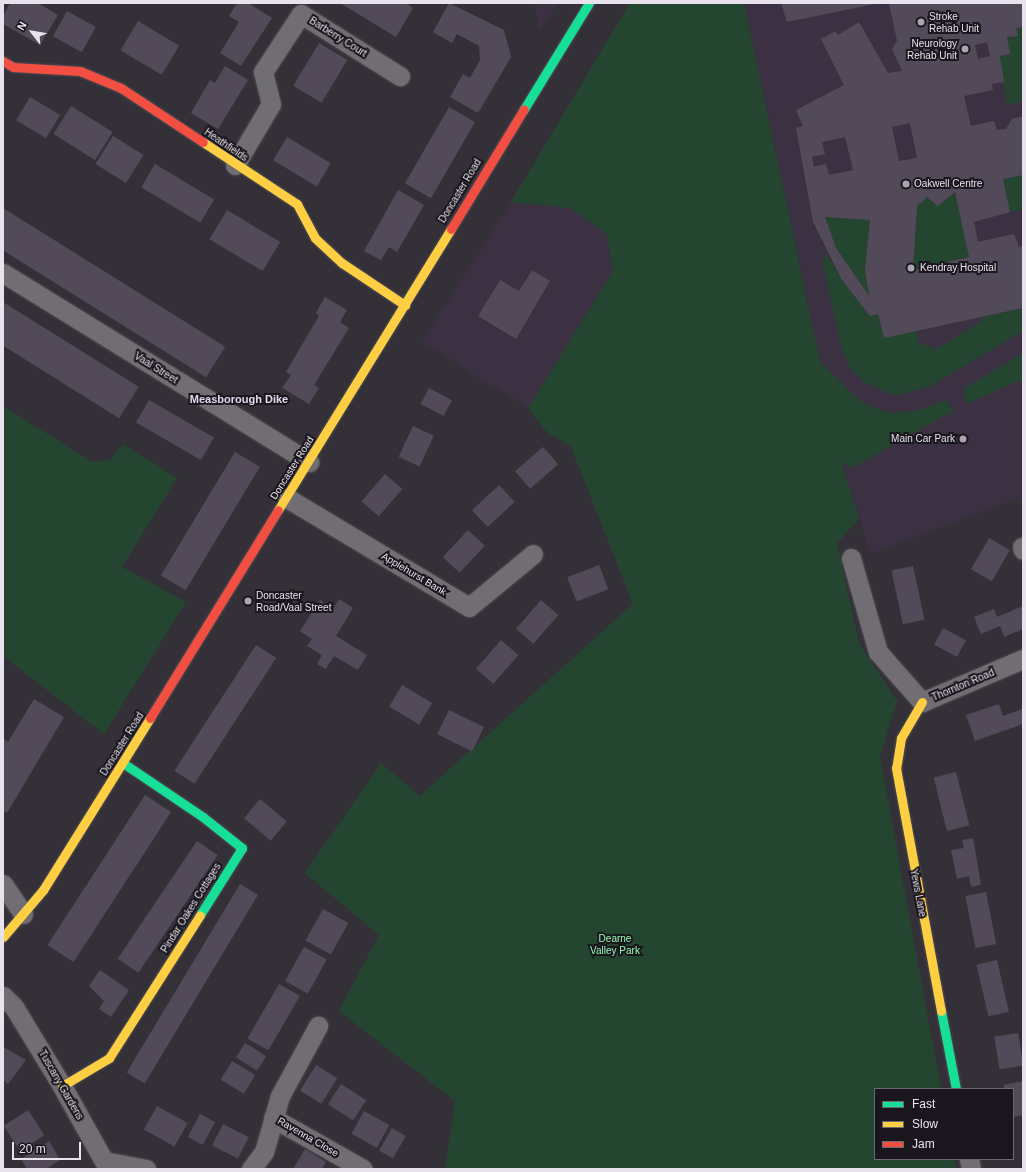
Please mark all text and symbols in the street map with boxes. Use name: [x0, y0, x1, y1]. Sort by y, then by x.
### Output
place label: Stroke Rehab Unit: [929, 10, 979, 34]
north arrow: [12, 12, 52, 52]
street label: Barberry Court: [307, 15, 369, 59]
marker: Stroke Rehab Unit: [916, 17, 926, 27]
text: N: [15, 19, 29, 32]
place label: Neurology Rehab Unit: [907, 37, 957, 60]
marker: Neurology Rehab Unit: [960, 44, 970, 54]
street label: Heathfields: [202, 126, 250, 164]
street label: Doncaster Road: [436, 157, 484, 225]
place label: Oakwell Centre: [914, 178, 982, 190]
marker: Oakwell Centre: [901, 179, 911, 189]
marker: Kendray Hospital: [905, 262, 917, 274]
place label: Kendray Hospital: [920, 262, 996, 274]
street label: Vaal Street: [132, 350, 180, 386]
district label: Measborough Dike: [190, 392, 288, 406]
place label: Main Car Park: [891, 433, 955, 445]
street label: Doncaster Road: [268, 434, 316, 502]
marker: Main Car Park: [958, 434, 968, 444]
street label: Applehurst Bank: [379, 550, 449, 598]
place label: Doncaster Road/Vaal Street: [256, 589, 331, 612]
marker: Doncaster Road/Vaal Street: [243, 596, 253, 606]
street label: Thornton Road: [930, 666, 996, 704]
street label: Doncaster Road: [98, 710, 146, 778]
street label: Pindar Oakes Cottages: [159, 861, 223, 955]
street label: Yews Lane: [907, 868, 929, 918]
park label: Dearne Valley Park: [590, 932, 640, 956]
street label: Tuscany Gardens: [36, 1048, 86, 1122]
legend: [874, 1088, 1014, 1160]
text: Fast: [912, 1097, 935, 1111]
street label: Ravenna Close: [275, 1115, 341, 1159]
text: Slow: [912, 1117, 938, 1131]
scale bar: [14, 1134, 83, 1160]
text: Jam: [912, 1137, 935, 1151]
text: 20 m: [19, 1142, 46, 1156]

